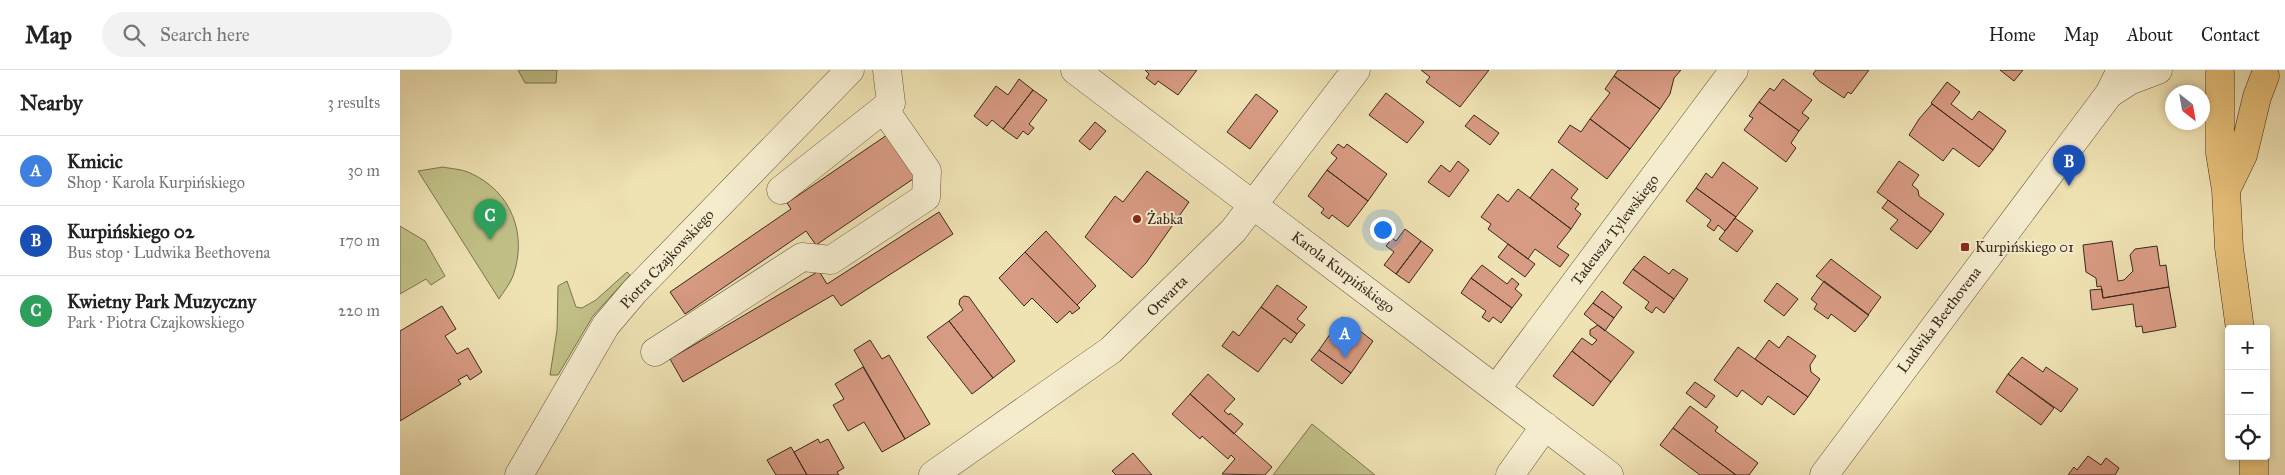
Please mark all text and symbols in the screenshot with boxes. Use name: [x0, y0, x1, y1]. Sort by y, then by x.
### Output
search box: [102, 12, 452, 57]
text: Map: [25, 20, 72, 50]
icon: search: [120, 21, 148, 49]
text: Search here: [160, 23, 250, 46]
text: Home: [1989, 24, 2036, 46]
text: Map: [2064, 24, 2099, 46]
text: About: [2127, 24, 2173, 46]
text: Contact: [2201, 24, 2260, 46]
north arrow: [2165, 85, 2210, 130]
text: Nearby: [20, 90, 83, 116]
text: 3 results: [327, 93, 380, 112]
pin: B: [2053, 145, 2085, 186]
text: Kmicic: [67, 150, 123, 173]
text: A: [31, 161, 41, 180]
text: 30 m: [347, 161, 380, 180]
street label: Tadeusza Tylewskiego: [1567, 171, 1663, 289]
text: Shop · Karola Kurpińskiego: [67, 173, 245, 192]
pin: C: [474, 199, 506, 240]
street label: Piotra Czajkowskiego: [616, 205, 718, 312]
place label: Żabka: [1147, 210, 1184, 228]
marker: Żabka: [1131, 213, 1143, 225]
your location: [1370, 217, 1396, 243]
text: Kurpińskiego 02: [67, 220, 194, 243]
street label: Karola Kurpińskiego: [1288, 227, 1399, 317]
text: B: [31, 231, 41, 250]
text: 170 m: [339, 231, 380, 250]
place label: Kurpińskiego 01: [1975, 238, 2074, 256]
marker: Kurpińskiego 01: [1959, 241, 1971, 253]
text: Bus stop · Ludwika Beethovena: [67, 243, 270, 262]
street label: Ludwika Beethovena: [1893, 263, 1985, 377]
street label: Otwarta: [1143, 271, 1192, 320]
text: Kwietny Park Muzyczny: [67, 290, 256, 313]
text: C: [31, 301, 41, 320]
text: 220 m: [338, 301, 380, 320]
text: Park · Piotra Czajkowskiego: [67, 313, 244, 332]
pin: A: [1329, 317, 1361, 358]
map controls: [2225, 325, 2270, 460]
button: +: [2225, 325, 2270, 370]
button: −: [2225, 370, 2270, 415]
button: locate: [2225, 415, 2270, 460]

